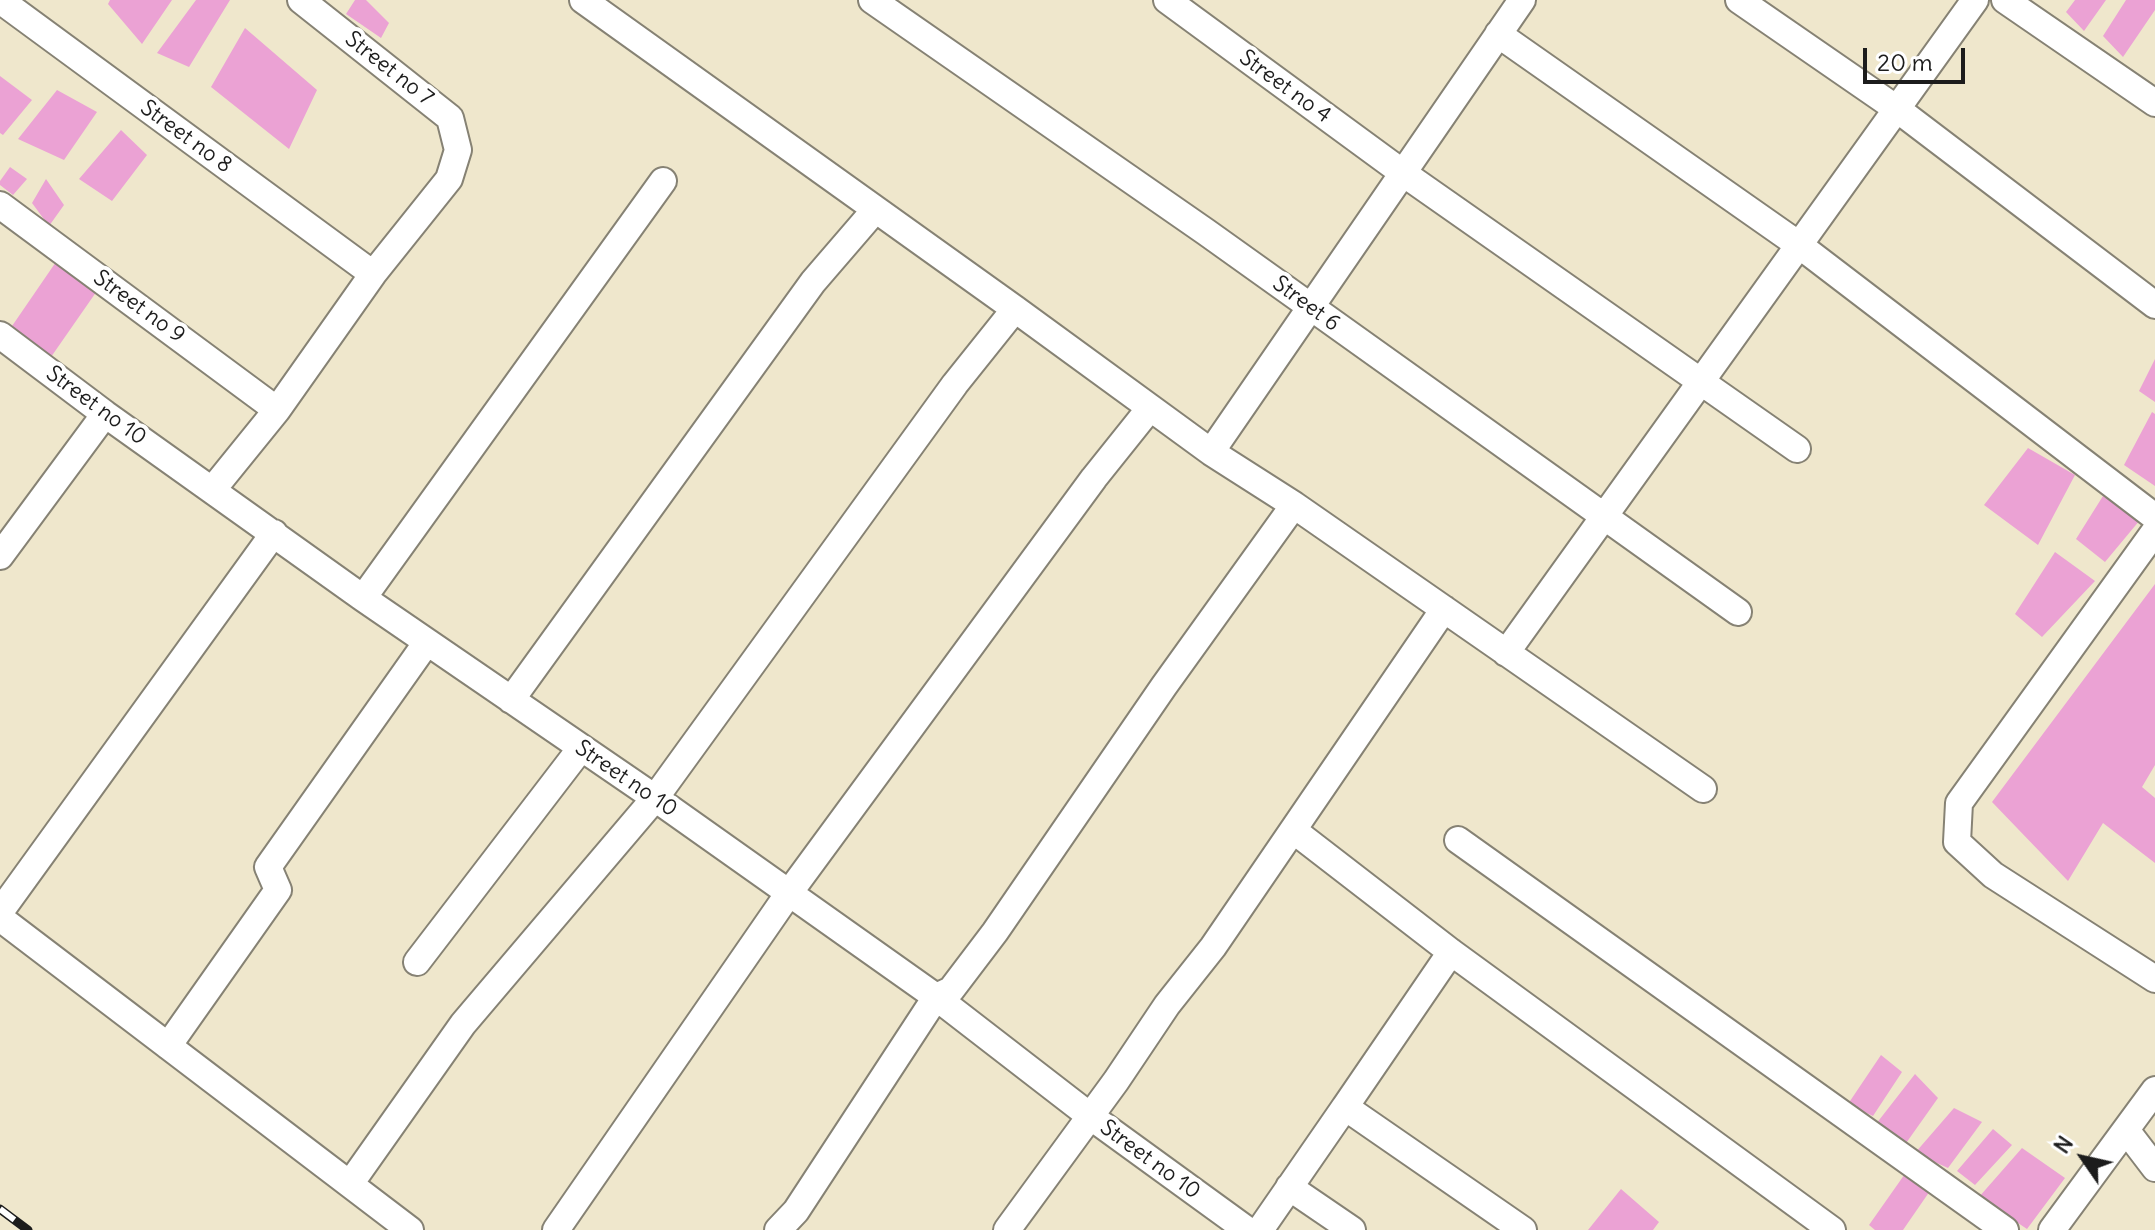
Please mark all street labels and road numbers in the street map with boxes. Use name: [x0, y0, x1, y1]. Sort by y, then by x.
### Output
street label: Street no 7: [339, 26, 439, 112]
street label: Street no 4: [1234, 45, 1336, 129]
street label: Street no 8: [135, 95, 237, 179]
street label: Street no 9: [88, 265, 190, 349]
street label: Street 6: [1267, 271, 1345, 337]
street label: Street no 10: [41, 361, 151, 451]
street label: Street no 10: [570, 735, 682, 823]
street label: Street no 10: [1095, 1115, 1205, 1205]

